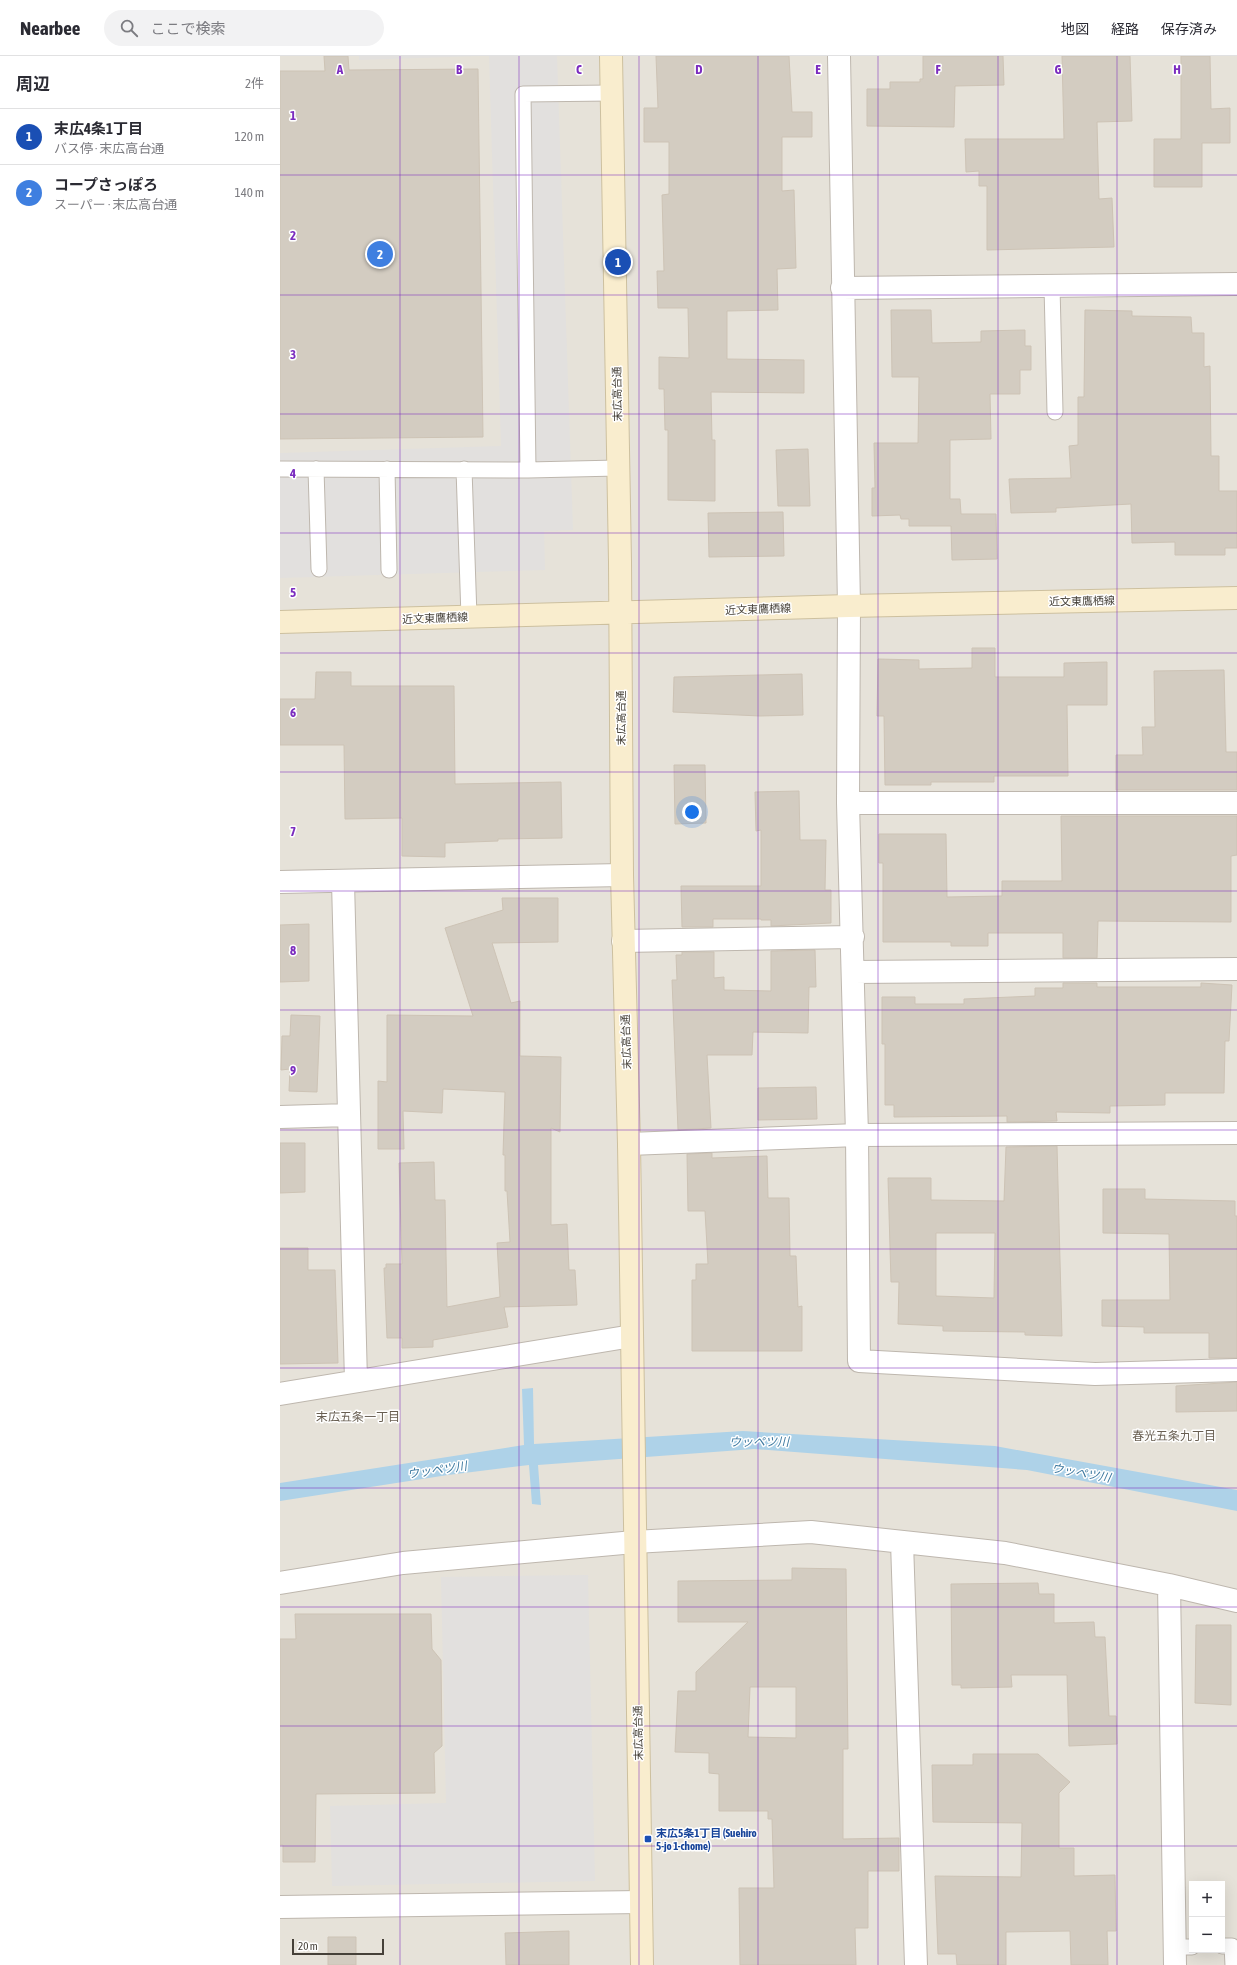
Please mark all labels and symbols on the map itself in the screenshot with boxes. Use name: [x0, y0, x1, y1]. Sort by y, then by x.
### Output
text: A: [336, 62, 344, 77]
text: B: [456, 62, 463, 77]
text: C: [576, 62, 582, 77]
text: D: [695, 62, 703, 77]
text: E: [815, 62, 821, 77]
text: F: [935, 62, 941, 77]
text: G: [1055, 62, 1062, 77]
text: H: [1173, 62, 1181, 77]
text: 1: [290, 108, 296, 123]
text: 2: [290, 228, 296, 243]
pin: 2: [367, 239, 393, 269]
pin: 1: [605, 247, 631, 277]
text: 3: [290, 347, 296, 362]
street label: 末広高台通: [611, 366, 623, 422]
text: 4: [289, 466, 296, 481]
text: 5: [290, 585, 296, 600]
street label: 近文東鷹栖線: [1049, 594, 1115, 608]
street label: 近文東鷹栖線: [725, 602, 791, 616]
street label: 近文東鷹栖線: [402, 611, 468, 625]
street label: 末広高台通: [615, 691, 627, 746]
text: 6: [290, 705, 296, 720]
your location: [682, 802, 702, 822]
text: 7: [290, 824, 296, 839]
text: 8: [290, 943, 296, 958]
street label: 末広高台通: [619, 1014, 633, 1070]
text: 9: [290, 1063, 296, 1078]
district label: 末広五条一丁目: [316, 1410, 400, 1424]
district label: 春光五条九丁目: [1132, 1429, 1216, 1443]
water label: ウッペツ川: [729, 1435, 791, 1449]
water label: ウッペツ川: [406, 1459, 470, 1481]
water label: ウッペツ川: [1050, 1461, 1114, 1485]
street label: 末広高台通: [632, 1705, 644, 1761]
place label: 末広5条1丁目 (Suehiro 5-jo 1-chome): [656, 1827, 757, 1852]
marker: 末広5条1丁目 (Suehiro 5-jo 1-chome): [643, 1834, 653, 1844]
scale bar: [292, 1937, 384, 1956]

